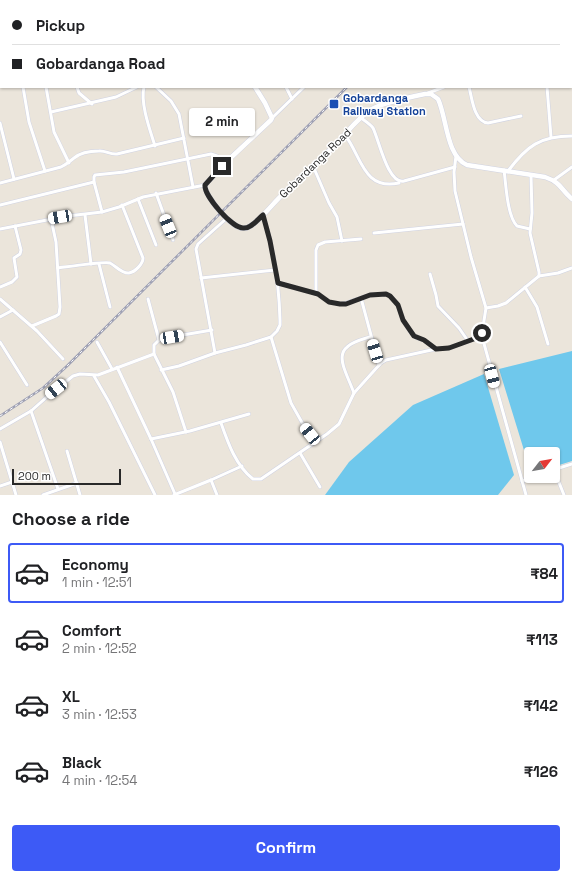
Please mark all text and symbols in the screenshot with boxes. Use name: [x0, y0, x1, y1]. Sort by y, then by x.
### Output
text: Pickup: [36, 16, 85, 35]
text: Gobardanga Road: [36, 54, 165, 73]
place label: Gobardanga Railway Station: [343, 91, 426, 118]
marker: Gobardanga Railway Station: [328, 98, 340, 110]
callout: 2 min: [189, 108, 255, 136]
text: 2 min: [205, 113, 239, 130]
street label: Gobardanga Road: [276, 125, 354, 201]
route end: [213, 157, 231, 175]
car: [47, 209, 73, 225]
car: [158, 213, 178, 239]
route start: [473, 324, 491, 342]
car: [159, 329, 185, 345]
car: [366, 338, 384, 364]
car: [483, 363, 501, 389]
car: [43, 377, 69, 401]
car: [298, 421, 322, 447]
north arrow: [524, 447, 560, 483]
map controls: [524, 447, 560, 483]
scale bar: [12, 467, 121, 486]
text: 200 m: [18, 469, 51, 483]
text: Choose a ride: [12, 507, 130, 530]
icon: car: [14, 555, 50, 591]
text: Economy: [62, 555, 129, 574]
text: ₹84: [530, 564, 558, 583]
text: 1 min · 12:51: [62, 574, 132, 591]
icon: car: [14, 621, 50, 657]
text: Comfort: [62, 621, 122, 640]
text: ₹113: [526, 630, 558, 649]
text: 2 min · 12:52: [62, 640, 137, 657]
icon: car: [14, 687, 50, 723]
text: XL: [62, 687, 80, 706]
text: ₹142: [523, 696, 558, 715]
text: 3 min · 12:53: [62, 706, 137, 723]
icon: car: [14, 753, 50, 789]
text: Black: [62, 753, 102, 772]
text: ₹126: [524, 762, 558, 781]
text: 4 min · 12:54: [62, 772, 137, 789]
button: Confirm: [12, 825, 560, 871]

